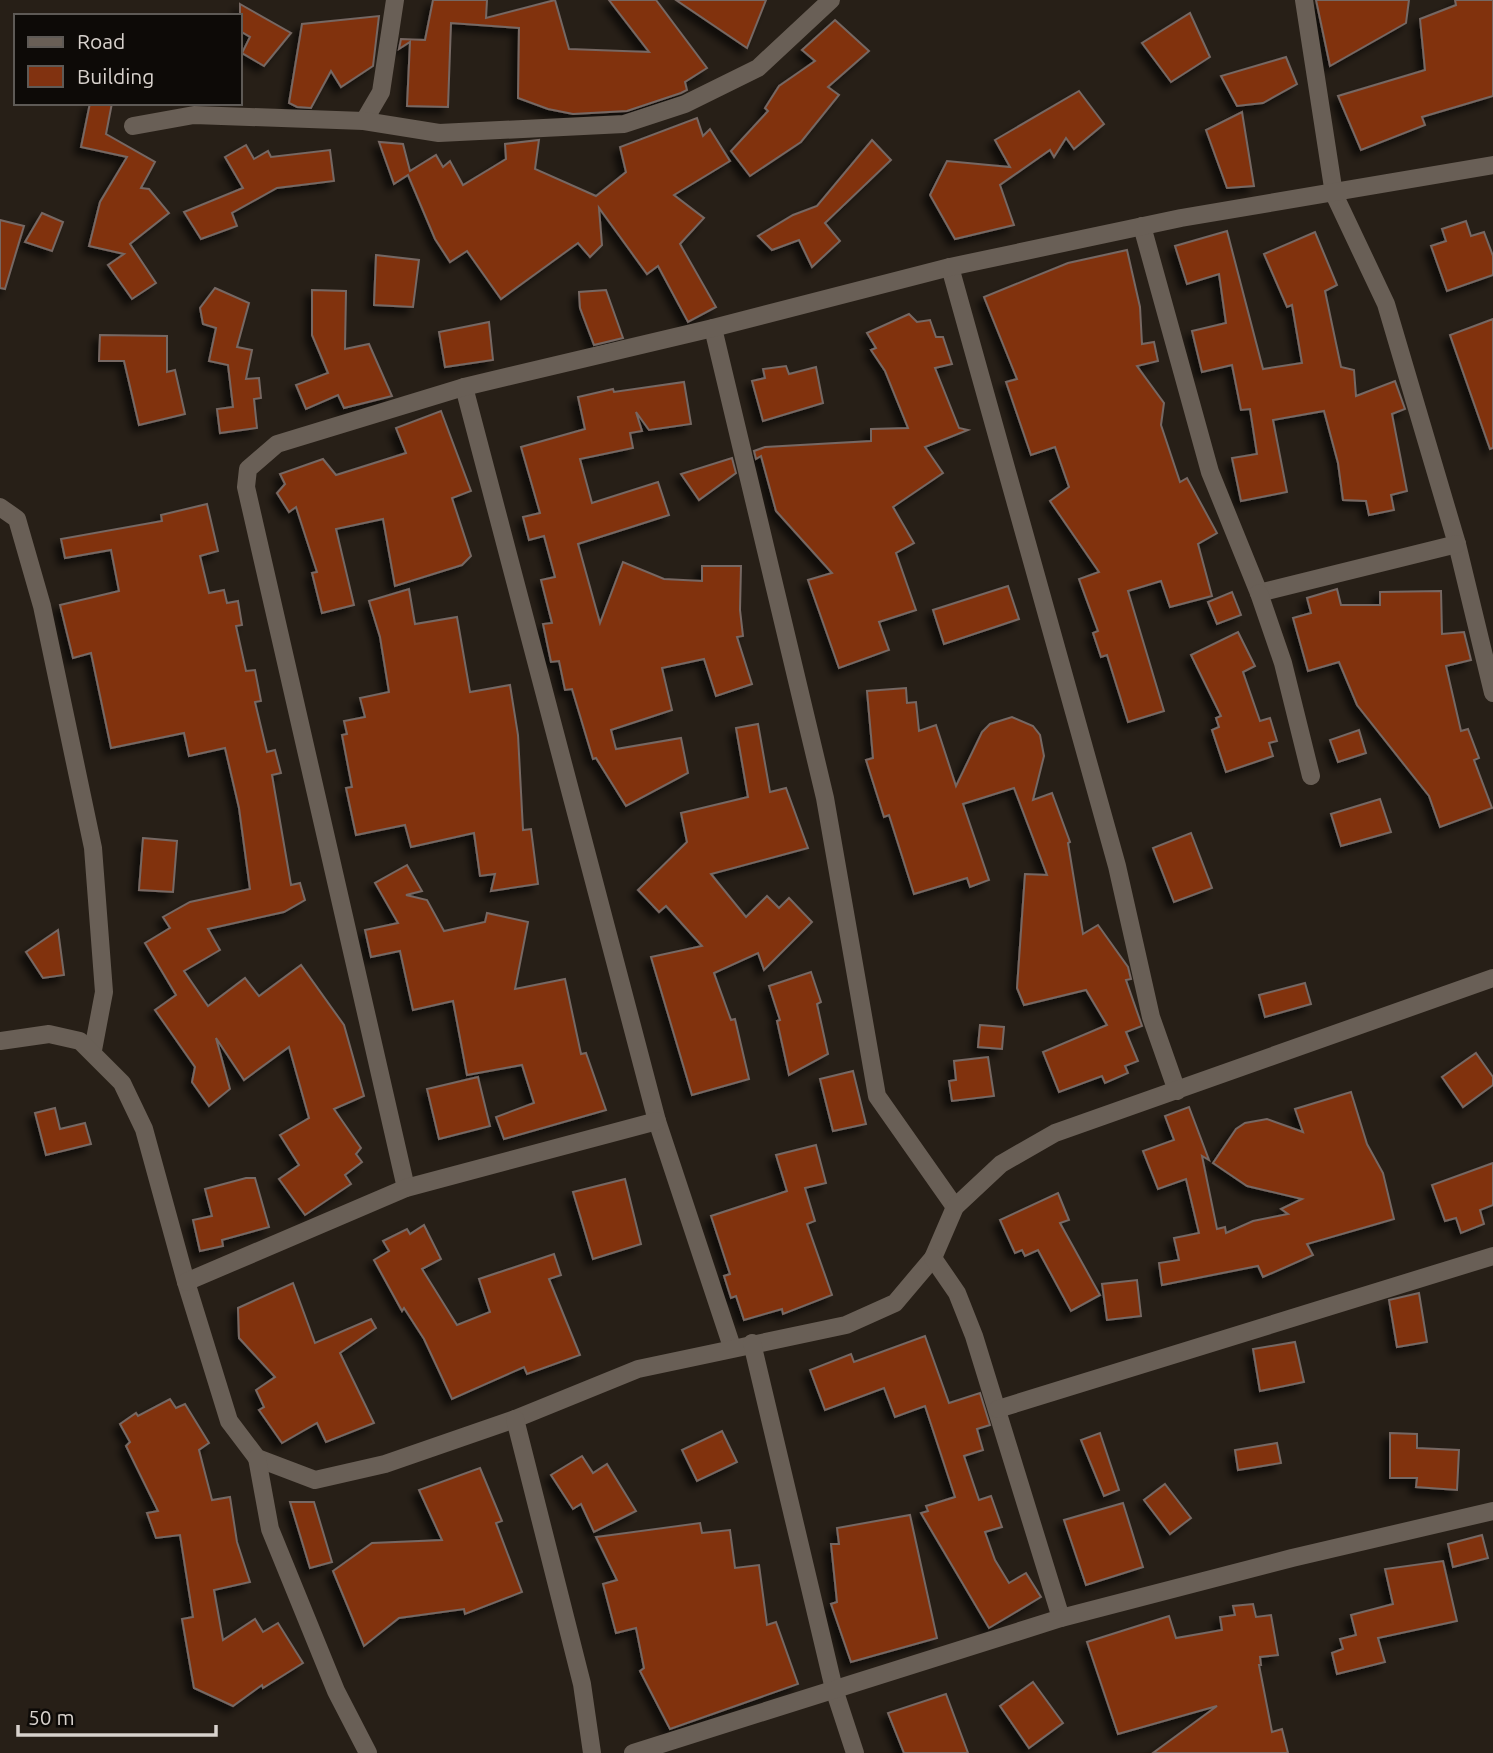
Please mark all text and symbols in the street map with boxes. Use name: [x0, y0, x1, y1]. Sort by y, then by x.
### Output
legend: [14, 14, 242, 105]
text: Road: [77, 29, 125, 53]
text: Building: [77, 64, 154, 88]
scale bar: [18, 1694, 215, 1738]
text: 50 m: [28, 1705, 75, 1729]

